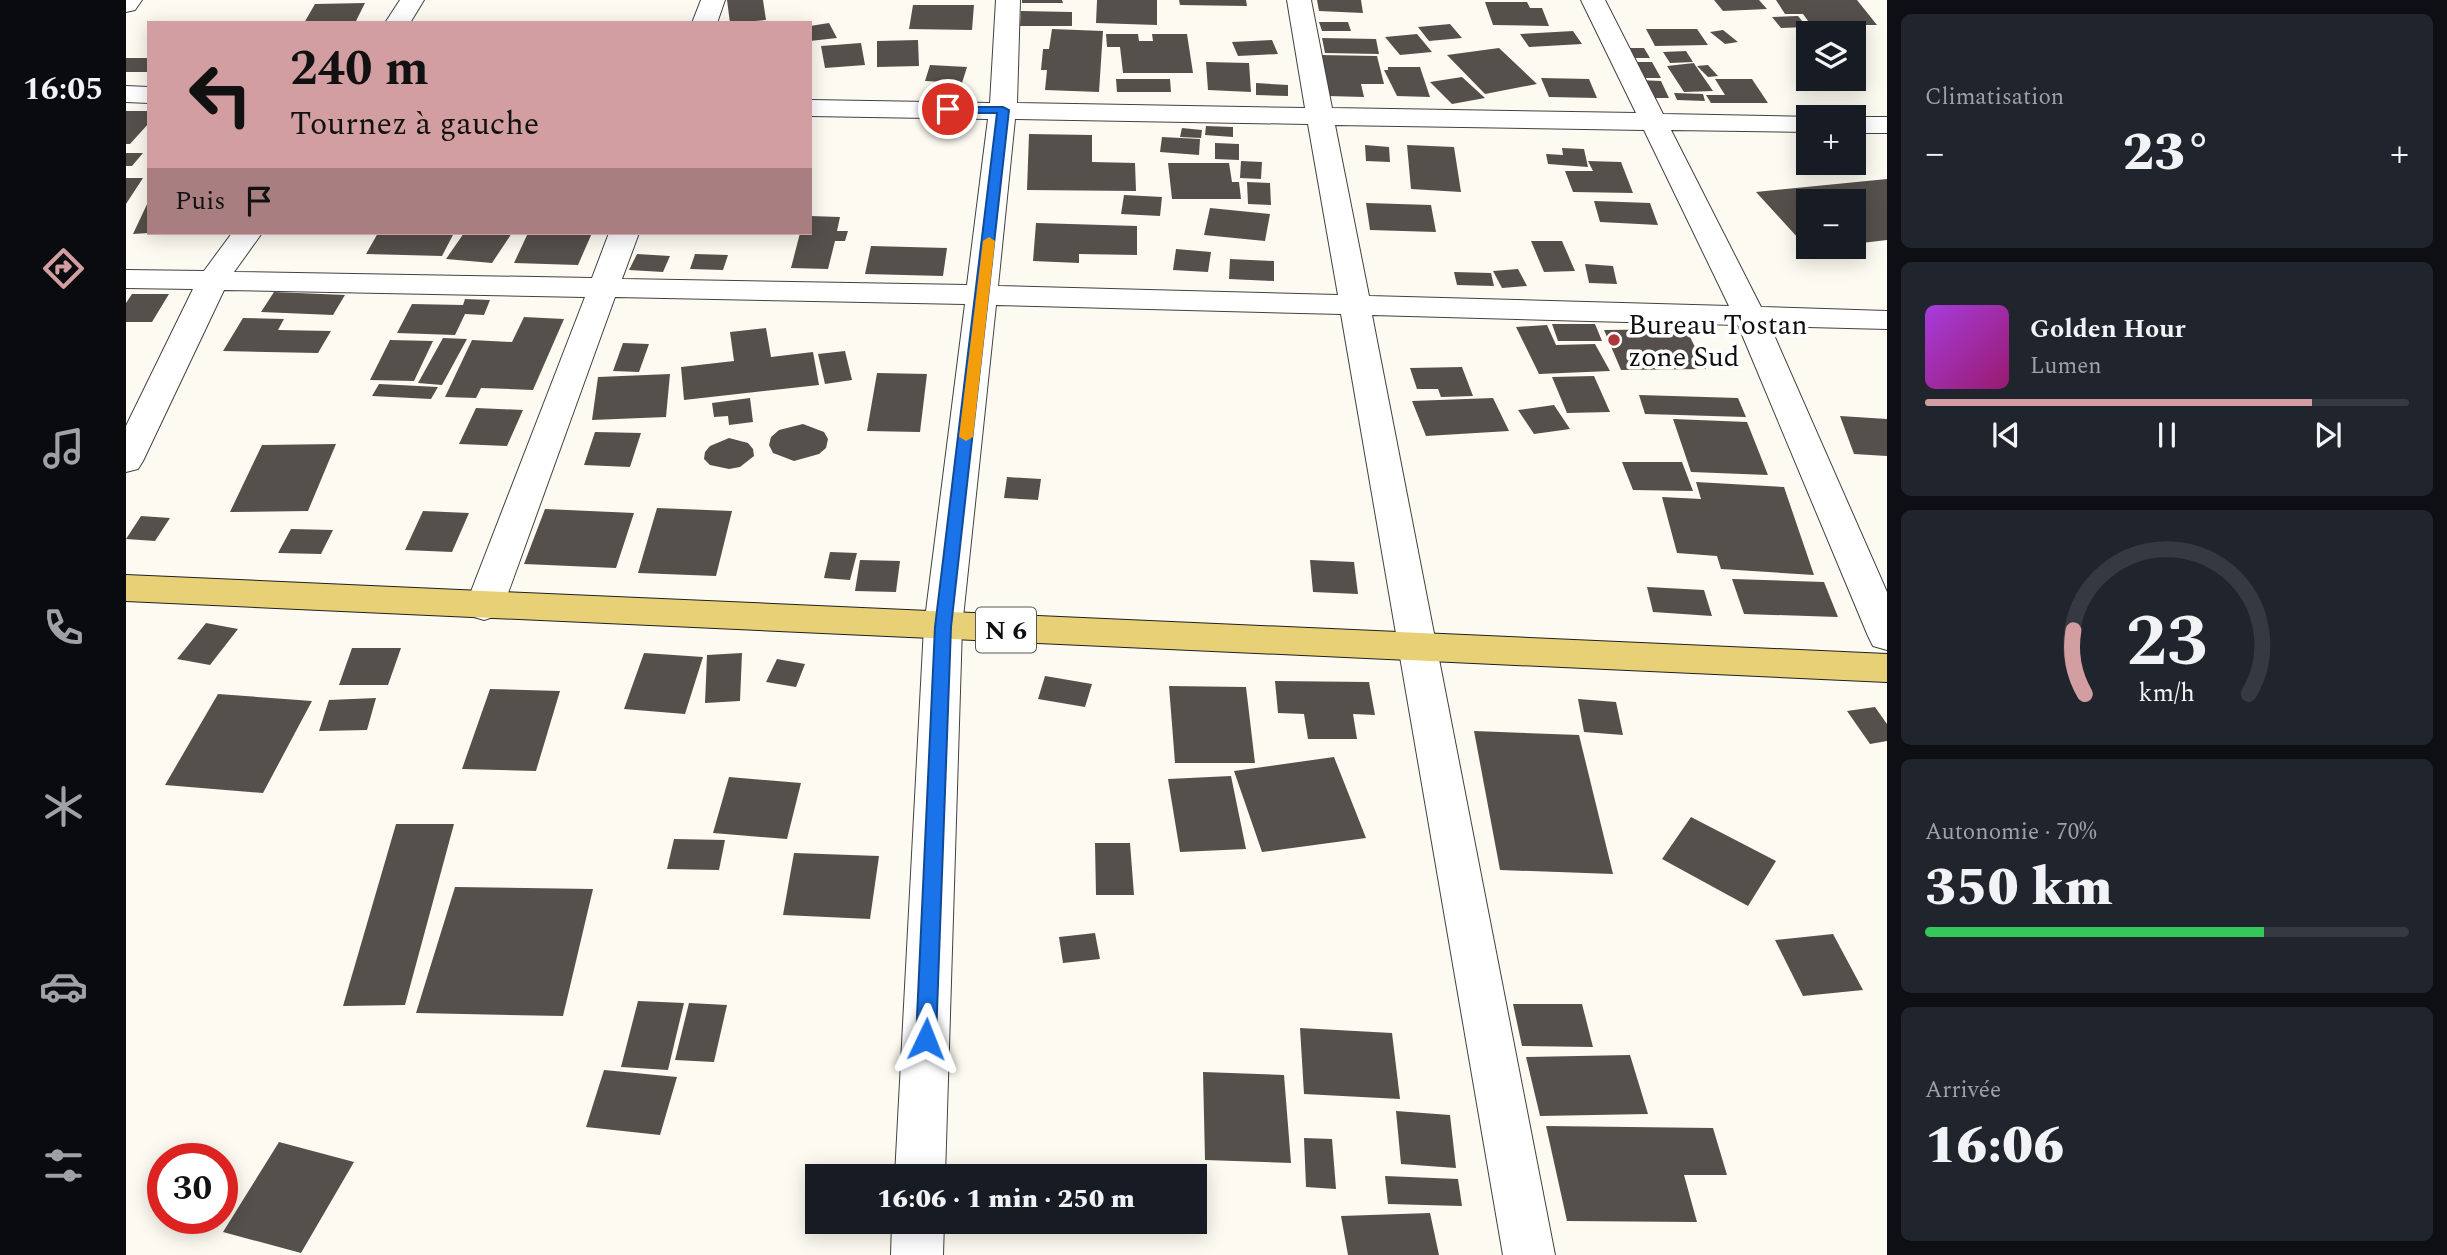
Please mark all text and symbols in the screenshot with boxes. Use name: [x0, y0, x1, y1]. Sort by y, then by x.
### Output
map controls: [1796, 21, 1866, 259]
button: layers: [1796, 21, 1866, 91]
text: 240 m: [290, 32, 429, 107]
icon: left: [175, 49, 266, 140]
text: 16:05: [23, 65, 103, 114]
pin: [918, 79, 978, 139]
text: Climatisation: [1925, 80, 2064, 115]
icon: arrive: [929, 90, 967, 128]
text: Tournez à gauche: [290, 100, 539, 149]
button: +: [1796, 105, 1866, 175]
text: 23°: [2123, 114, 2211, 193]
text: −: [1925, 125, 1944, 183]
text: +: [2390, 125, 2409, 183]
text: Puis: [175, 181, 226, 221]
icon: arrive: [240, 182, 278, 220]
button: −: [1796, 189, 1866, 259]
icon: directions: [39, 244, 88, 293]
place label: Bureau Tostan zone Sud: [1628, 304, 1808, 379]
text: Golden Hour: [2030, 309, 2186, 349]
marker: Bureau Tostan zone Sud: [1606, 332, 1622, 348]
text: Lumen: [2030, 349, 2102, 384]
icon: previous: [1987, 416, 2025, 454]
icon: pause: [2148, 416, 2186, 454]
icon: next: [2309, 416, 2347, 454]
icon: music: [39, 424, 88, 473]
text: 23: [2126, 587, 2208, 698]
icon: phone: [39, 603, 88, 652]
road number: N 6: [976, 608, 1036, 652]
text: km/h: [2139, 674, 2195, 712]
icon: climate: [39, 782, 88, 831]
text: Autonomie · 70%: [1925, 815, 2097, 850]
text: 350 km: [1925, 849, 2113, 928]
icon: car: [39, 962, 88, 1011]
position arrow: [889, 1002, 963, 1076]
text: Arrivée: [1925, 1073, 2001, 1108]
text: 16:06: [1925, 1107, 2064, 1186]
icon: filters: [39, 1141, 88, 1190]
speed limit sign: 30: [147, 1143, 238, 1234]
text: 16:06 · 1 min · 250 m: [877, 1179, 1135, 1219]

